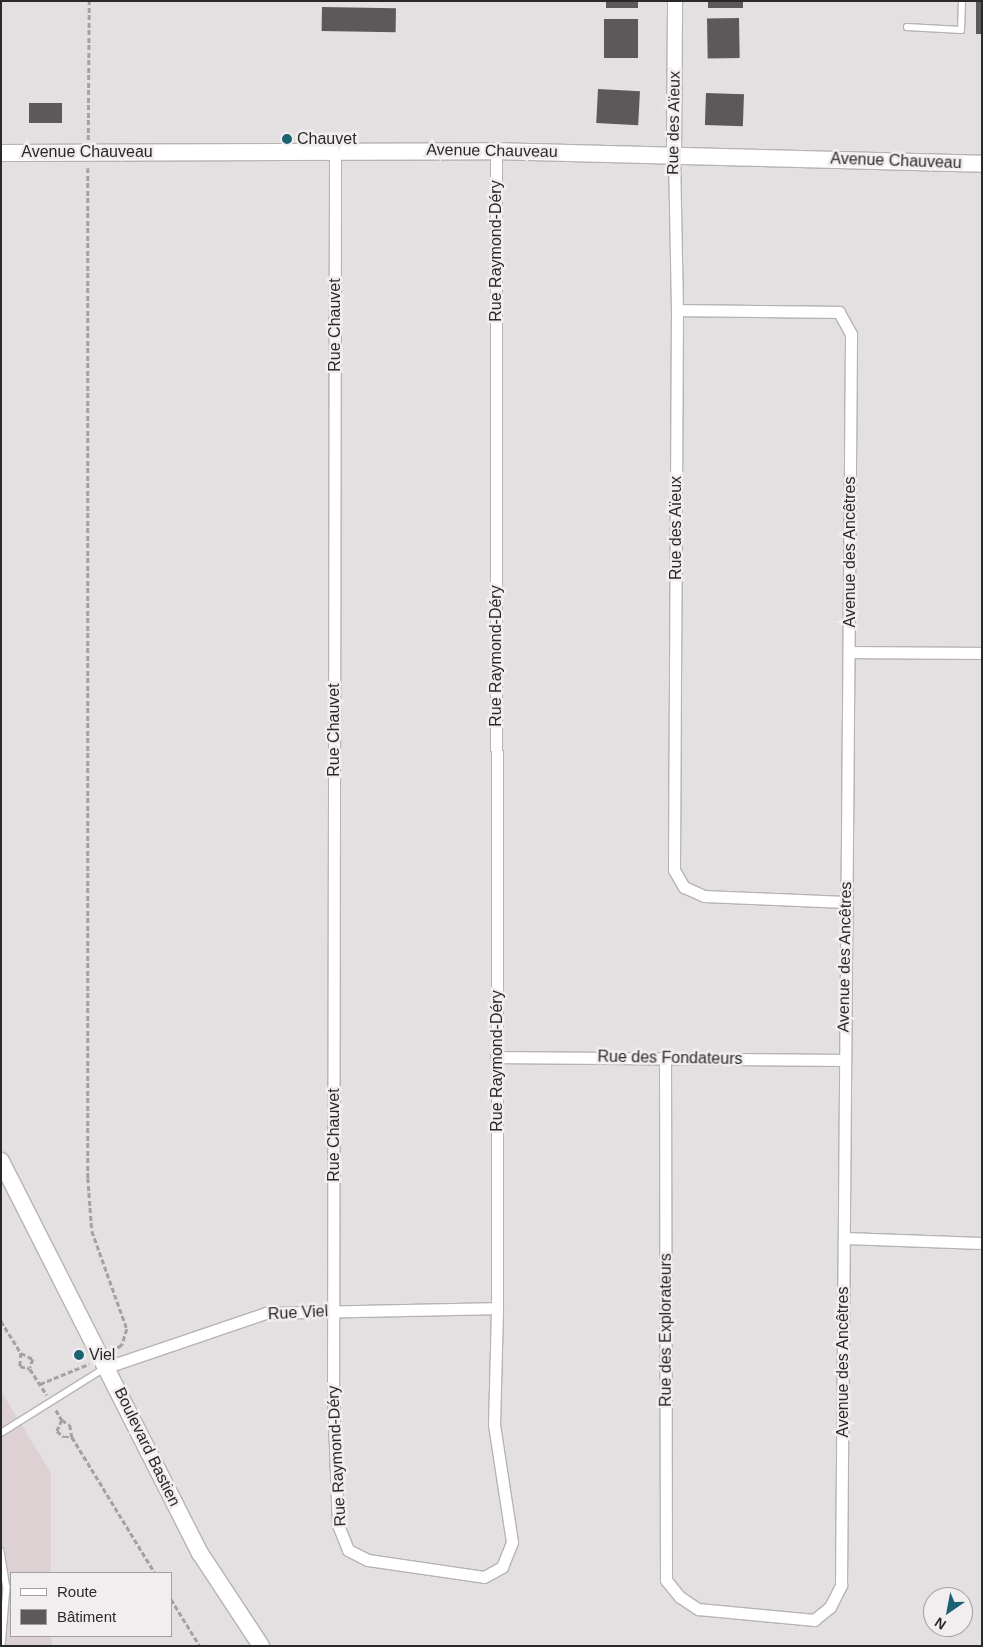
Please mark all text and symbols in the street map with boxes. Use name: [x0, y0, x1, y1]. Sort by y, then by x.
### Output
street label: Rue des Aïeux: [663, 70, 685, 176]
place label: Chauvet: [297, 129, 357, 149]
marker: Chauvet: [281, 133, 293, 145]
street label: Avenue Chauveau: [426, 140, 558, 162]
street label: Avenue Chauveau: [21, 142, 153, 162]
street label: Avenue Chauveau: [830, 149, 962, 173]
street label: Rue Raymond-Déry: [486, 180, 506, 322]
street label: Rue Chauvet: [325, 278, 345, 372]
street label: Rue des Aïeux: [666, 476, 686, 580]
street label: Avenue des Ancêtres: [840, 476, 860, 628]
street label: Rue Raymond-Déry: [486, 585, 506, 727]
street label: Rue Chauvet: [324, 683, 344, 777]
street label: Avenue des Ancêtres: [834, 881, 856, 1033]
street label: Rue Raymond-Déry: [487, 990, 507, 1132]
street label: Rue des Fondateurs: [597, 1047, 743, 1069]
street label: Rue Chauvet: [324, 1088, 344, 1182]
street label: Rue des Explorateurs: [656, 1253, 676, 1407]
street label: Avenue des Ancêtres: [833, 1286, 853, 1438]
street label: Rue Viel: [267, 1302, 329, 1324]
place label: Viel: [89, 1345, 115, 1365]
marker: Viel: [73, 1349, 85, 1361]
street label: Boulevard Bastien: [110, 1384, 184, 1510]
street label: Rue Raymond-Déry: [324, 1385, 350, 1527]
legend: [10, 1572, 172, 1637]
text: Route: [57, 1583, 97, 1600]
north arrow: [923, 1587, 973, 1637]
text: Bâtiment: [57, 1608, 116, 1625]
text: N: [932, 1614, 949, 1633]

